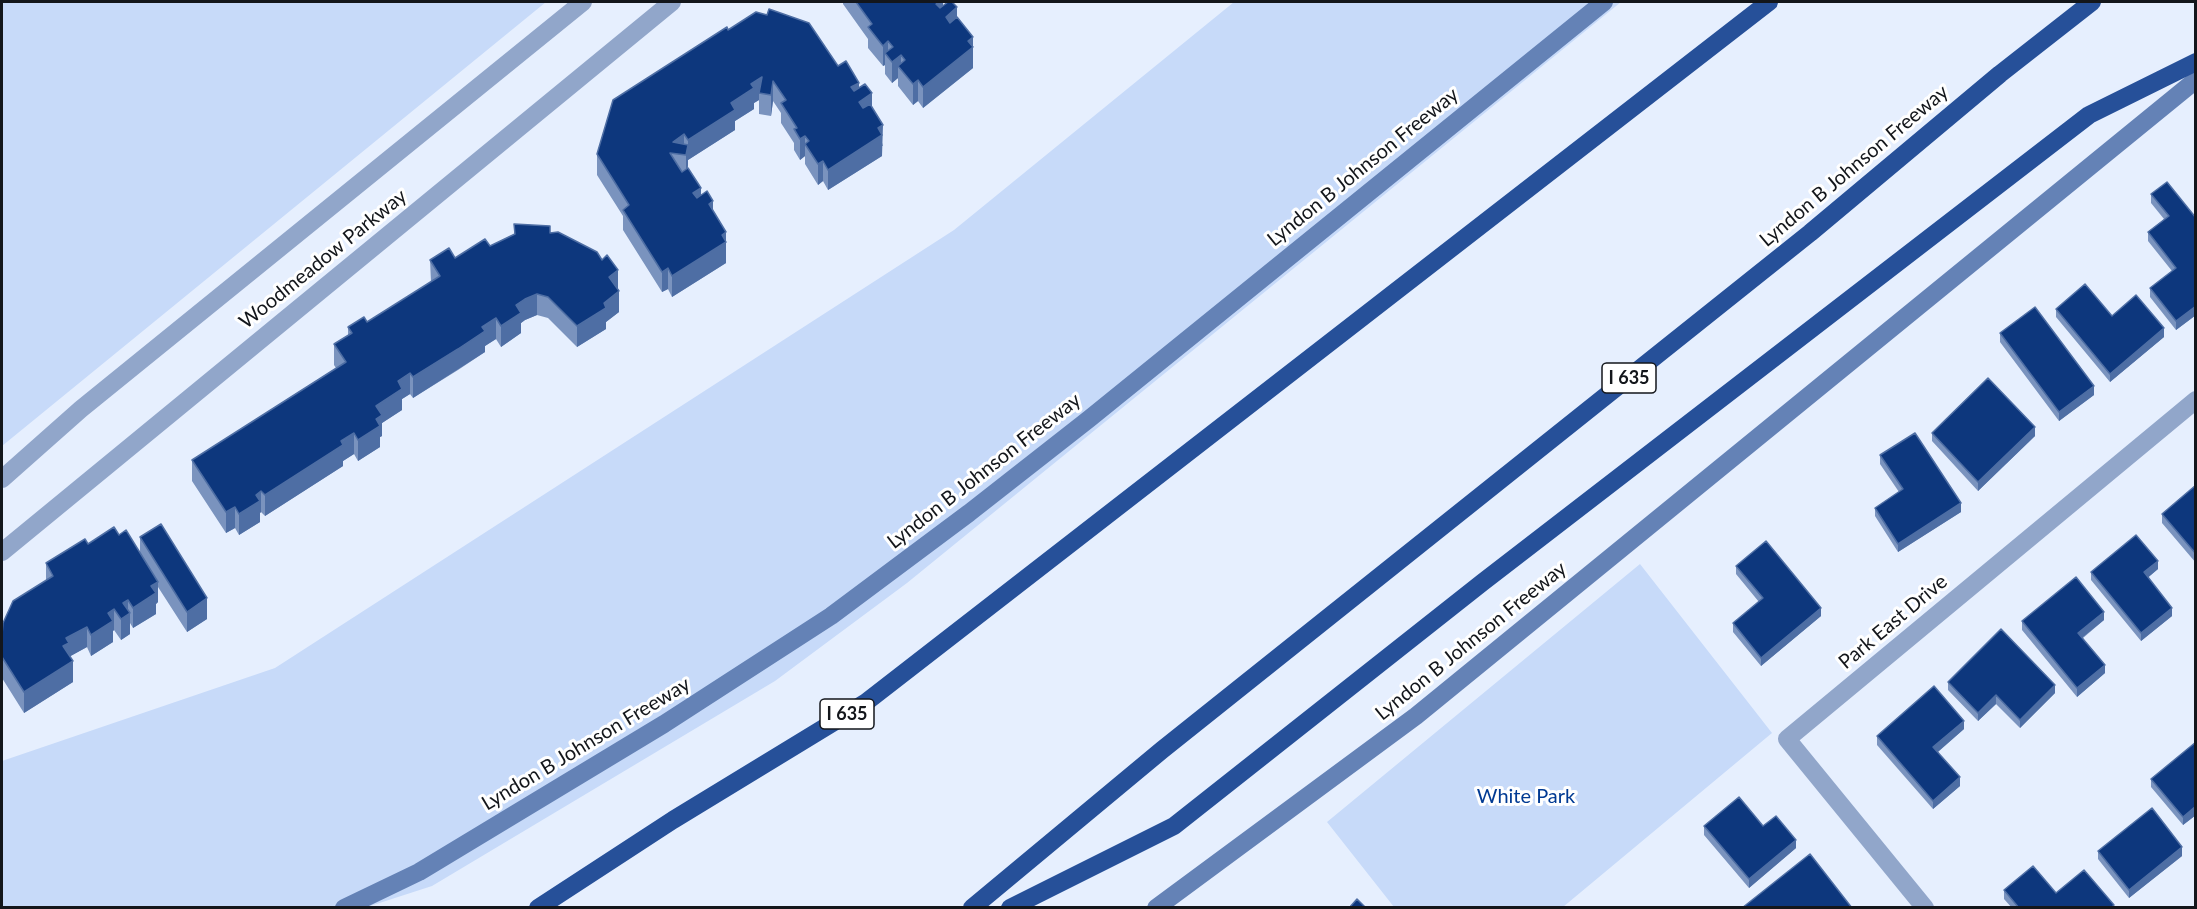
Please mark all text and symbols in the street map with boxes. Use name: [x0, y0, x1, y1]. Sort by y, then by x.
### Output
street label: Lyndon B Johnson Freeway: [1755, 80, 1953, 252]
street label: Lyndon B Johnson Freeway: [1263, 83, 1463, 251]
street label: Woodmeadow Parkway: [235, 184, 411, 334]
road number: I 635: [1602, 363, 1656, 393]
street label: Lyndon B Johnson Freeway: [883, 388, 1085, 554]
street label: Lyndon B Johnson Freeway: [1371, 557, 1571, 725]
street label: Park East Drive: [1834, 570, 1952, 674]
street label: Lyndon B Johnson Freeway: [478, 672, 694, 816]
road number: I 635: [820, 699, 874, 729]
park label: White Park: [1477, 785, 1575, 809]

